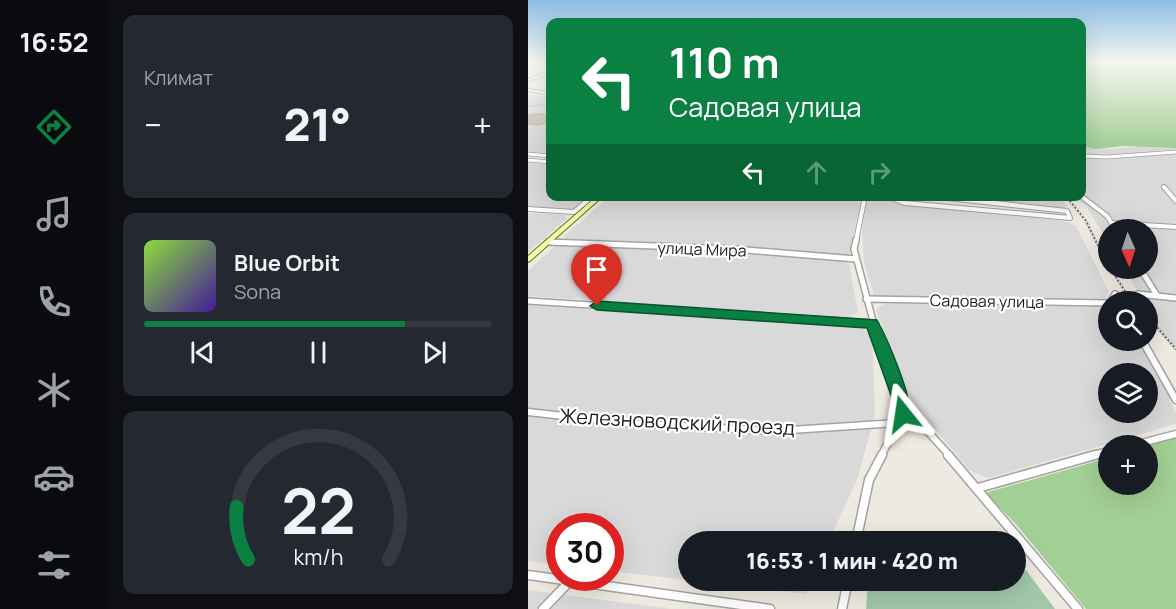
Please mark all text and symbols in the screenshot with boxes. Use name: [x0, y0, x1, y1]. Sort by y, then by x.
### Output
text: 16:52: [19, 23, 89, 60]
text: 110 m: [669, 33, 780, 91]
icon: left: [570, 42, 648, 120]
text: Климат: [144, 64, 213, 91]
text: Садовая улица: [669, 88, 862, 125]
text: 21°: [283, 93, 351, 155]
text: −: [144, 102, 162, 147]
text: +: [473, 102, 492, 147]
icon: directions: [33, 106, 75, 148]
icon: left: [737, 156, 770, 189]
icon: ahead: [800, 156, 833, 189]
icon: right: [863, 156, 896, 189]
icon: music: [33, 193, 75, 235]
north arrow: [1098, 219, 1158, 279]
map controls: [1098, 219, 1158, 495]
street label: улица Мира: [657, 236, 747, 262]
pin: [571, 244, 622, 306]
text: Blue Orbit: [234, 248, 340, 278]
icon: arrive: [580, 253, 613, 286]
text: Sona: [234, 278, 281, 305]
icon: phone: [33, 281, 75, 323]
street label: Садовая улица: [930, 289, 1044, 313]
button: search: [1098, 291, 1158, 351]
icon: previous: [186, 336, 219, 369]
icon: pause: [302, 336, 335, 369]
icon: next: [418, 336, 451, 369]
button: layers: [1098, 363, 1158, 423]
icon: climate: [33, 369, 75, 411]
position arrow: [871, 382, 935, 446]
street label: Железноводский проезд: [558, 402, 796, 441]
button: +: [1098, 435, 1158, 495]
icon: car: [33, 456, 75, 498]
text: 22: [281, 467, 355, 553]
speed limit sign: 30: [546, 513, 624, 591]
text: km/h: [293, 542, 343, 571]
icon: filters: [33, 544, 75, 586]
text: 16:53 · 1 мин · 420 m: [746, 546, 958, 576]

